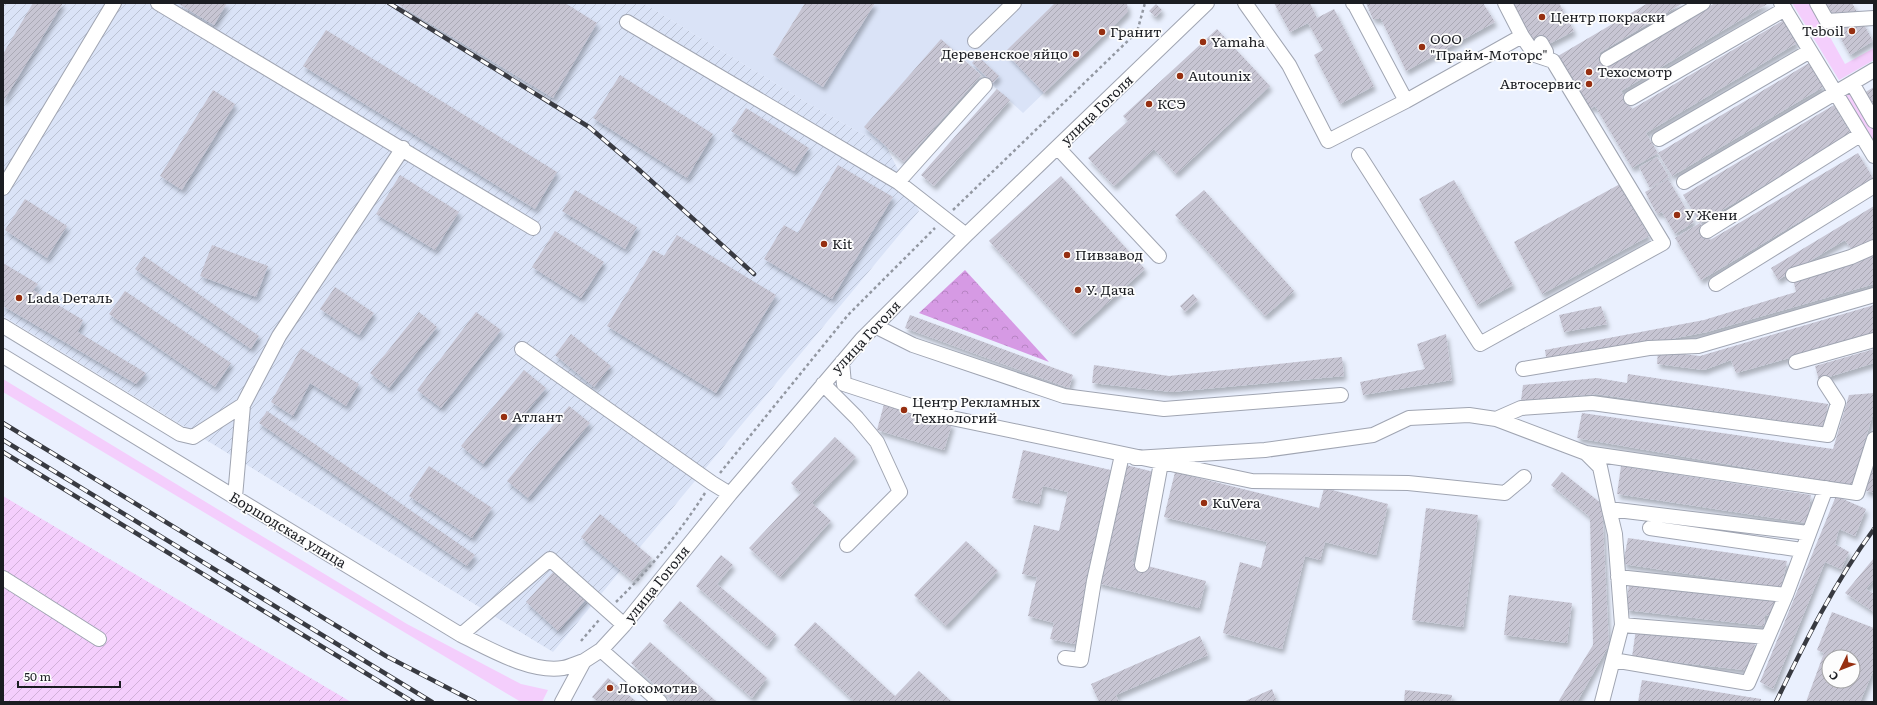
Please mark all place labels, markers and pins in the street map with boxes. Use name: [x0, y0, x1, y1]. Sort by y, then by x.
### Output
place label: Центр покраски: [1550, 6, 1665, 26]
marker: Центр покраски: [1537, 12, 1547, 22]
place label: Teboil: [1802, 20, 1844, 40]
place label: Гранит: [1110, 21, 1161, 41]
marker: Teboil: [1847, 26, 1857, 36]
marker: Гранит: [1097, 27, 1107, 37]
place label: ООО "Прайм-Моторс": [1430, 28, 1548, 64]
place label: Yamaha: [1211, 31, 1265, 51]
marker: Yamaha: [1198, 37, 1208, 47]
marker: ООО "Прайм-Моторс": [1417, 42, 1427, 52]
place label: Деревенское яйцо: [941, 43, 1068, 63]
marker: Деревенское яйцо: [1071, 49, 1081, 59]
place label: Техосмотр: [1597, 61, 1672, 81]
place label: Autounix: [1188, 65, 1251, 85]
marker: Техосмотр: [1584, 67, 1594, 77]
marker: Autounix: [1175, 71, 1185, 81]
place label: Автосервис: [1500, 73, 1581, 93]
marker: Автосервис: [1584, 79, 1594, 89]
place label: КСЭ: [1157, 93, 1186, 113]
marker: КСЭ: [1144, 99, 1154, 109]
place label: У Жени: [1685, 204, 1738, 224]
marker: У Жени: [1672, 210, 1682, 220]
place label: Kit: [832, 233, 853, 253]
marker: Kit: [819, 239, 829, 249]
place label: Пивзавод: [1075, 244, 1143, 264]
marker: Пивзавод: [1062, 250, 1072, 260]
place label: У. Дача: [1086, 279, 1135, 299]
marker: У. Дача: [1073, 285, 1083, 295]
place label: Lada Dеталь: [27, 287, 113, 307]
marker: Lada Dеталь: [14, 293, 24, 303]
place label: Центр Рекламных Технологий: [912, 391, 1040, 427]
marker: Центр Рекламных Технологий: [899, 405, 909, 415]
place label: Атлант: [512, 406, 563, 426]
marker: Атлант: [499, 412, 509, 422]
place label: KuVera: [1212, 492, 1261, 512]
marker: KuVera: [1199, 498, 1209, 508]
place label: Локомотив: [618, 677, 698, 697]
marker: Локомотив: [605, 683, 615, 693]

